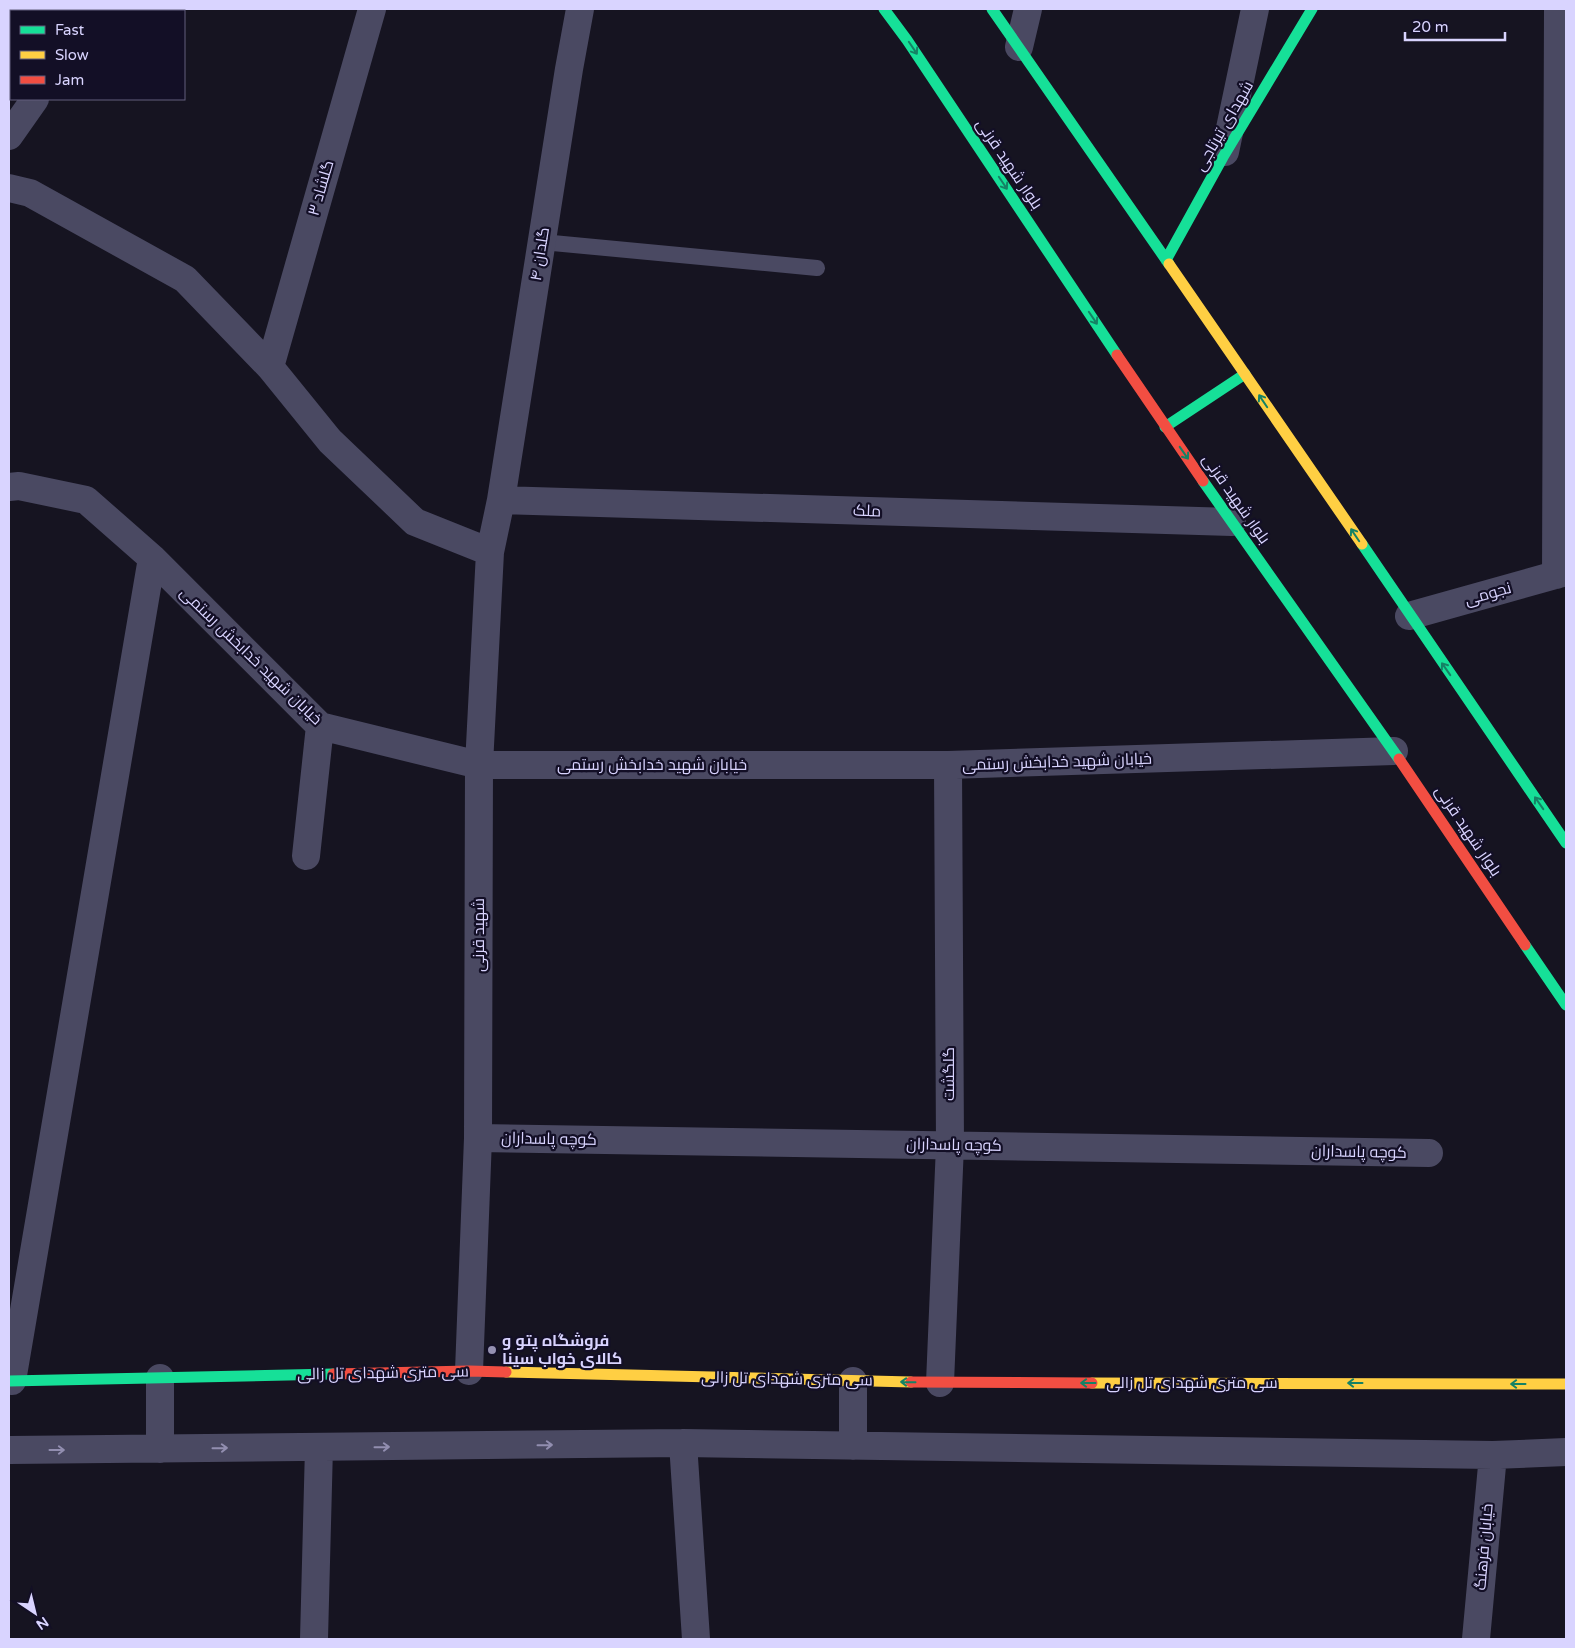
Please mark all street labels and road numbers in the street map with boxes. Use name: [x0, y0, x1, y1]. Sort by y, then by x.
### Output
street label: شهدای تیرتاجی: [1190, 77, 1258, 175]
street label: بلوار شهید قرنی: [971, 115, 1047, 213]
street label: گلشاد ۳: [304, 158, 338, 218]
street label: گلدان ۴: [526, 226, 554, 282]
street label: بلوار شهید قرنی: [1198, 450, 1274, 548]
street label: ملک: [853, 501, 881, 521]
street label: نجومی: [1462, 578, 1514, 610]
street label: خیابان شهید خدابخش رستمی: [176, 583, 326, 729]
street label: خیابان شهید خدابخش رستمی: [962, 749, 1152, 775]
street label: خیابان شهید خدابخش رستمی: [557, 755, 747, 775]
street label: بلوار شهید قرنی: [1430, 782, 1506, 880]
street label: شهید قرنی: [469, 898, 489, 972]
street label: گلگشت: [939, 1047, 959, 1101]
street label: کوچه پاسداران: [501, 1128, 597, 1151]
street label: کوچه پاسداران: [906, 1134, 1002, 1157]
street label: کوچه پاسداران: [1311, 1141, 1407, 1164]
street label: سی متری شهدای تل زالی: [297, 1362, 469, 1384]
street label: سی متری شهدای تل زالی: [701, 1368, 873, 1390]
street label: سی متری شهدای تل زالی: [1106, 1373, 1278, 1393]
street label: خیابان فرهنگ: [1470, 1503, 1498, 1591]

